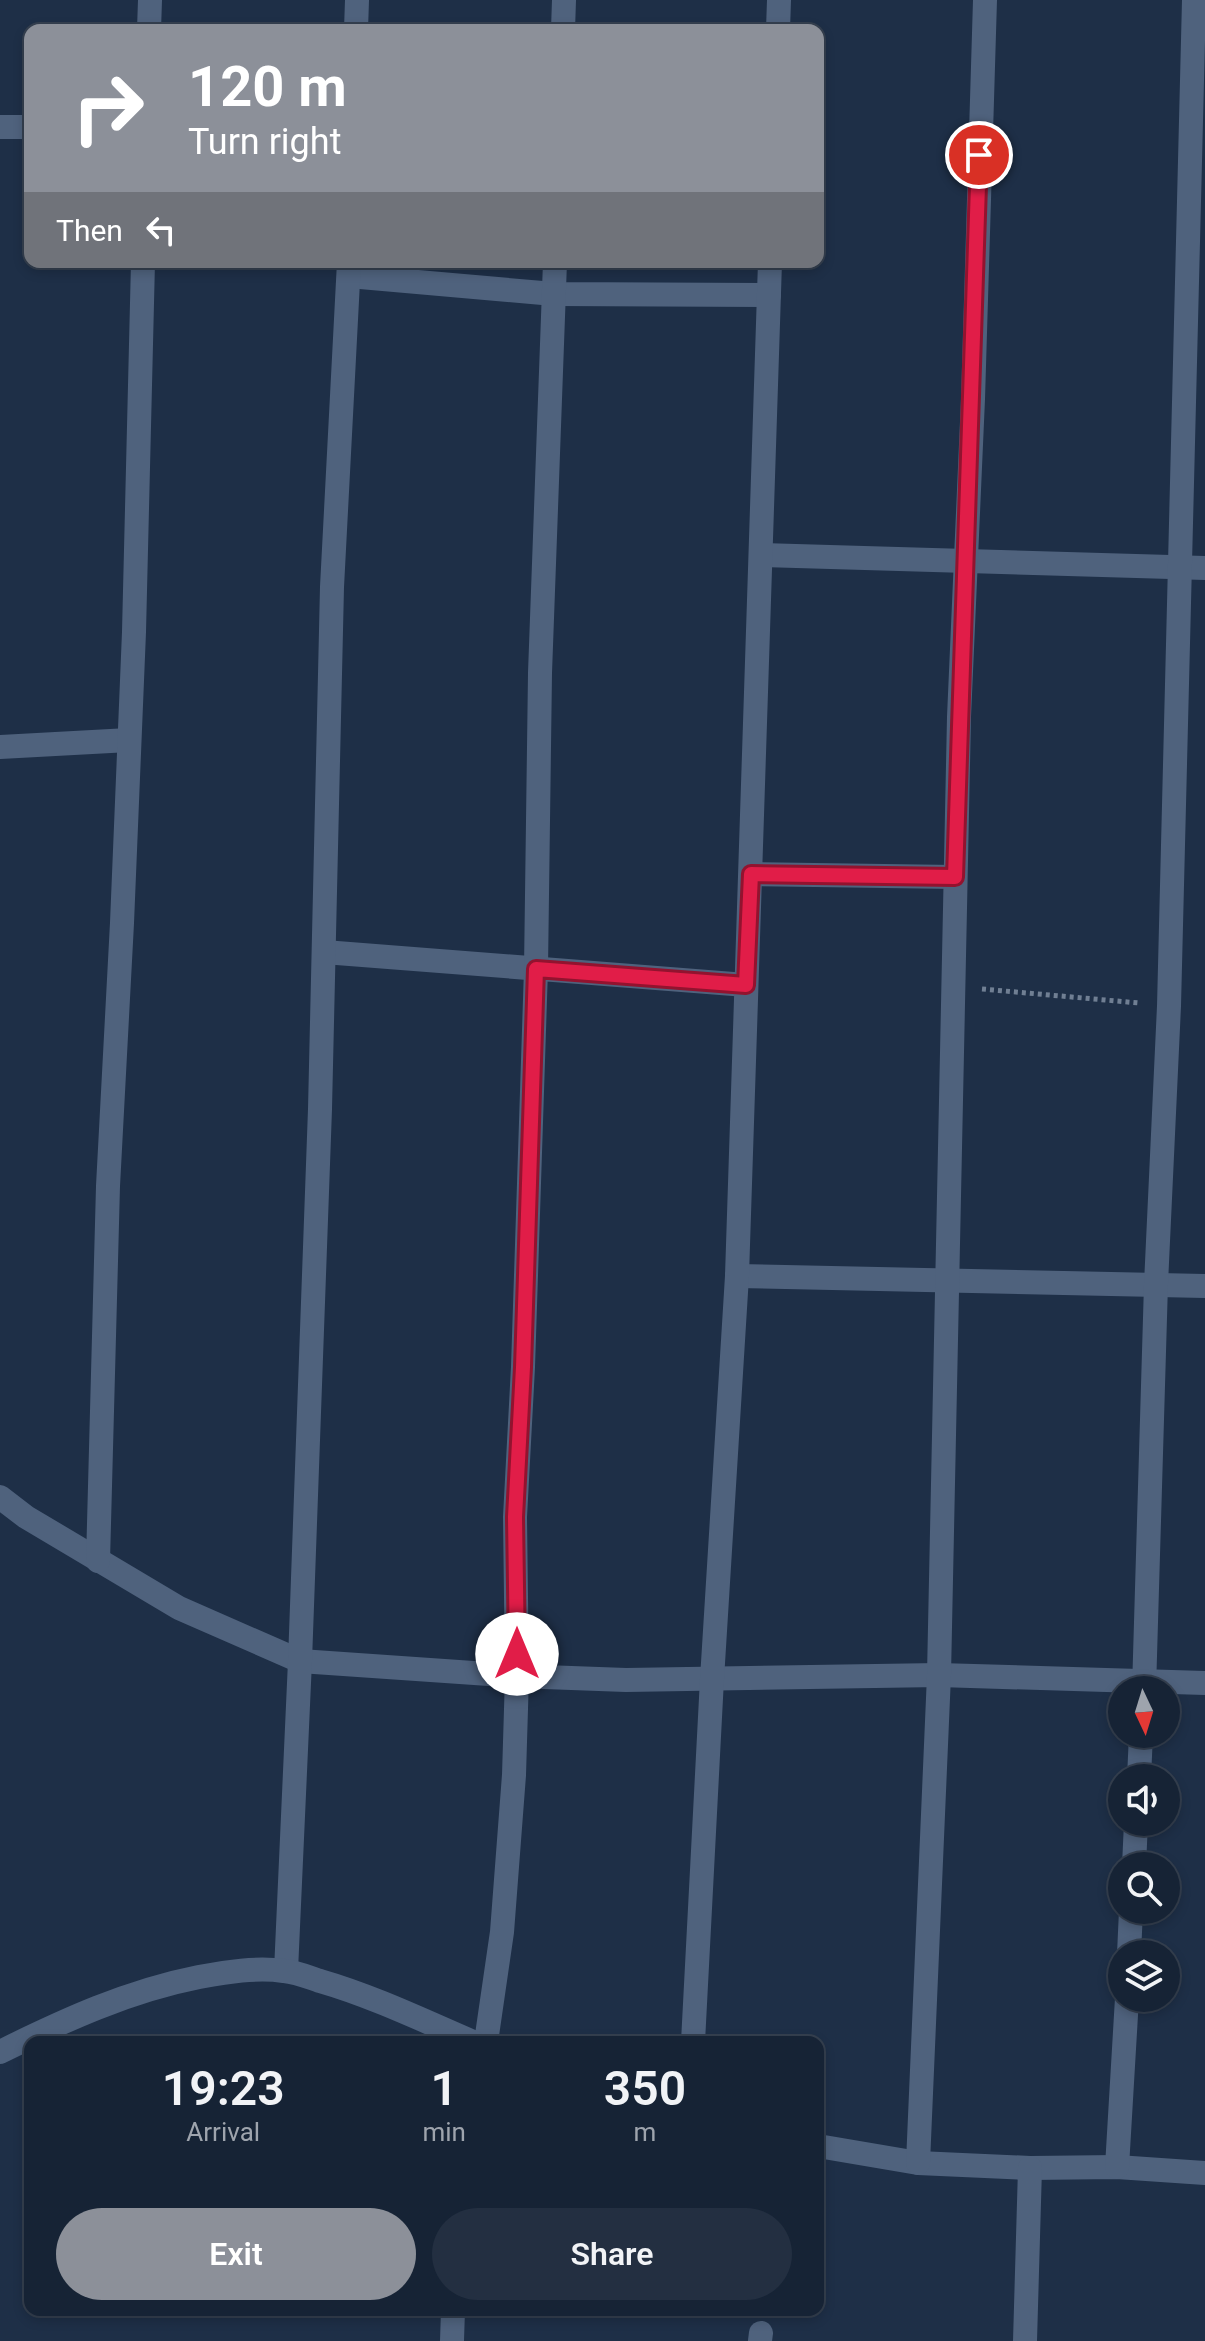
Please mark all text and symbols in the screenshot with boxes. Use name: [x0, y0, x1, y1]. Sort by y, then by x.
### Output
text: 120 m: [188, 54, 347, 120]
icon: right: [56, 56, 160, 160]
text: Turn right: [188, 121, 341, 163]
pin: [945, 121, 1013, 189]
icon: arrive: [957, 133, 1001, 177]
icon: left: [139, 208, 183, 252]
text: Then: [56, 213, 123, 248]
position arrow: [475, 1612, 559, 1696]
north arrow: [1108, 1676, 1180, 1748]
map controls: [1108, 1676, 1180, 2012]
button: sound: [1108, 1764, 1180, 1836]
button: search: [1108, 1852, 1180, 1924]
button: layers: [1108, 1940, 1180, 2012]
text: 19:23: [162, 2060, 285, 2117]
text: 1: [431, 2060, 458, 2117]
text: 350: [604, 2060, 686, 2117]
text: Arrival: [186, 2117, 260, 2147]
text: min: [422, 2117, 466, 2147]
text: m: [634, 2117, 656, 2147]
button: Exit: [56, 2208, 416, 2300]
button: Share: [432, 2208, 792, 2300]

